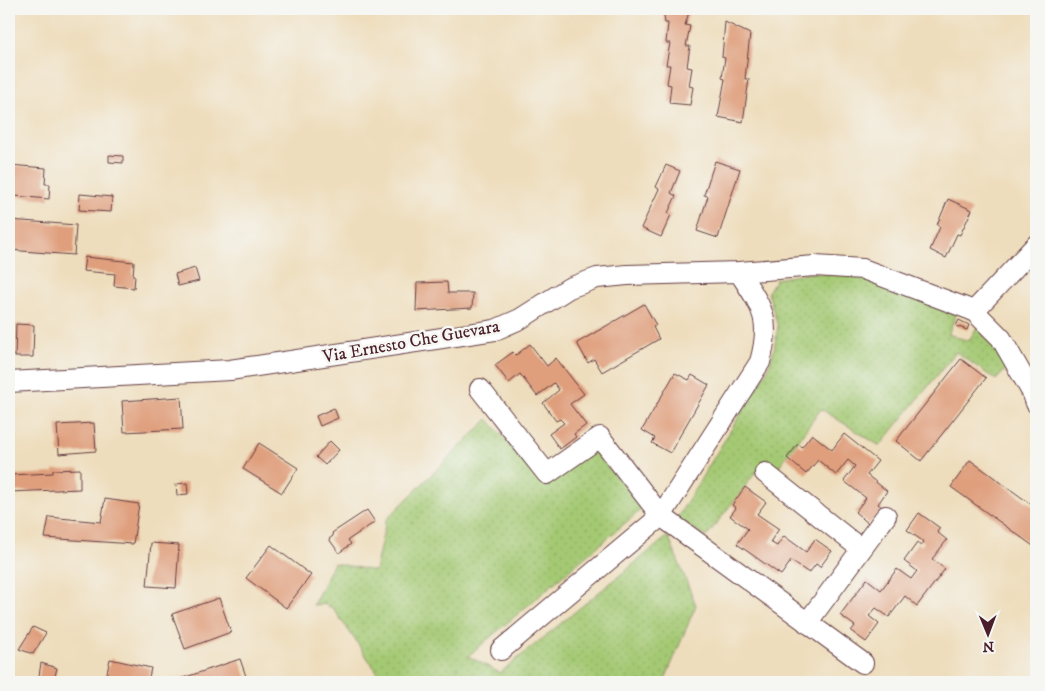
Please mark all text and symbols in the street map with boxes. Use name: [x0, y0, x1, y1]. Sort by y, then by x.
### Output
street label: Via Ernesto Che Guevara: [320, 316, 502, 369]
north arrow: [962, 608, 1012, 658]
text: N: [982, 637, 994, 655]

